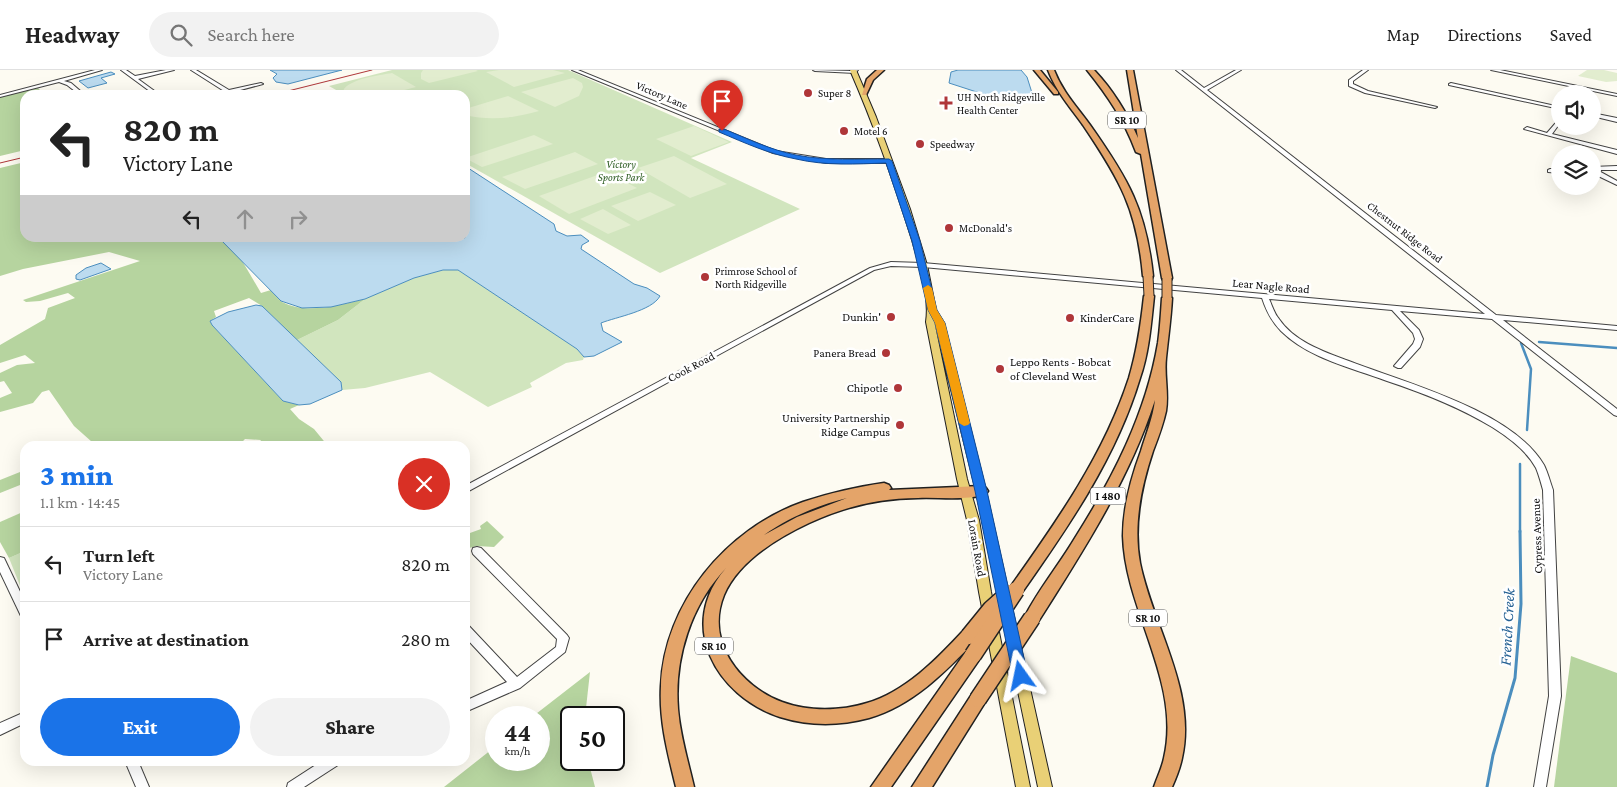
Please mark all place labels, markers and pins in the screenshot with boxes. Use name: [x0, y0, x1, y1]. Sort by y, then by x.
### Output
pin: [701, 80, 743, 131]
marker: Super 8: [802, 87, 814, 99]
place label: Super 8: [818, 87, 852, 100]
place label: UH North Ridgeville Health Center: [957, 91, 1045, 116]
marker: UH North Ridgeville Health Center: [939, 96, 953, 110]
marker: Motel 6: [838, 125, 850, 137]
place label: Motel 6: [854, 125, 888, 137]
marker: Speedway: [914, 138, 926, 150]
place label: Speedway: [930, 138, 975, 151]
marker: McDonald's: [943, 222, 955, 234]
place label: McDonald's: [959, 222, 1012, 234]
place label: Primrose School of North Ridgeville: [715, 265, 797, 291]
marker: Primrose School of North Ridgeville: [699, 271, 711, 283]
place label: Dunkin': [842, 310, 881, 324]
marker: Dunkin': [885, 311, 897, 323]
place label: KinderCare: [1080, 311, 1134, 325]
marker: KinderCare: [1064, 312, 1076, 324]
place label: Panera Bread: [813, 346, 877, 360]
marker: Panera Bread: [880, 347, 892, 359]
place label: Leppo Rents - Bobcat of Cleveland West: [1010, 355, 1112, 383]
marker: Leppo Rents - Bobcat of Cleveland West: [994, 363, 1006, 375]
place label: Chipotle: [847, 381, 888, 395]
marker: Chipotle: [892, 382, 904, 394]
place label: University Partnership Ridge Campus: [782, 411, 890, 439]
marker: University Partnership Ridge Campus: [894, 419, 906, 431]

